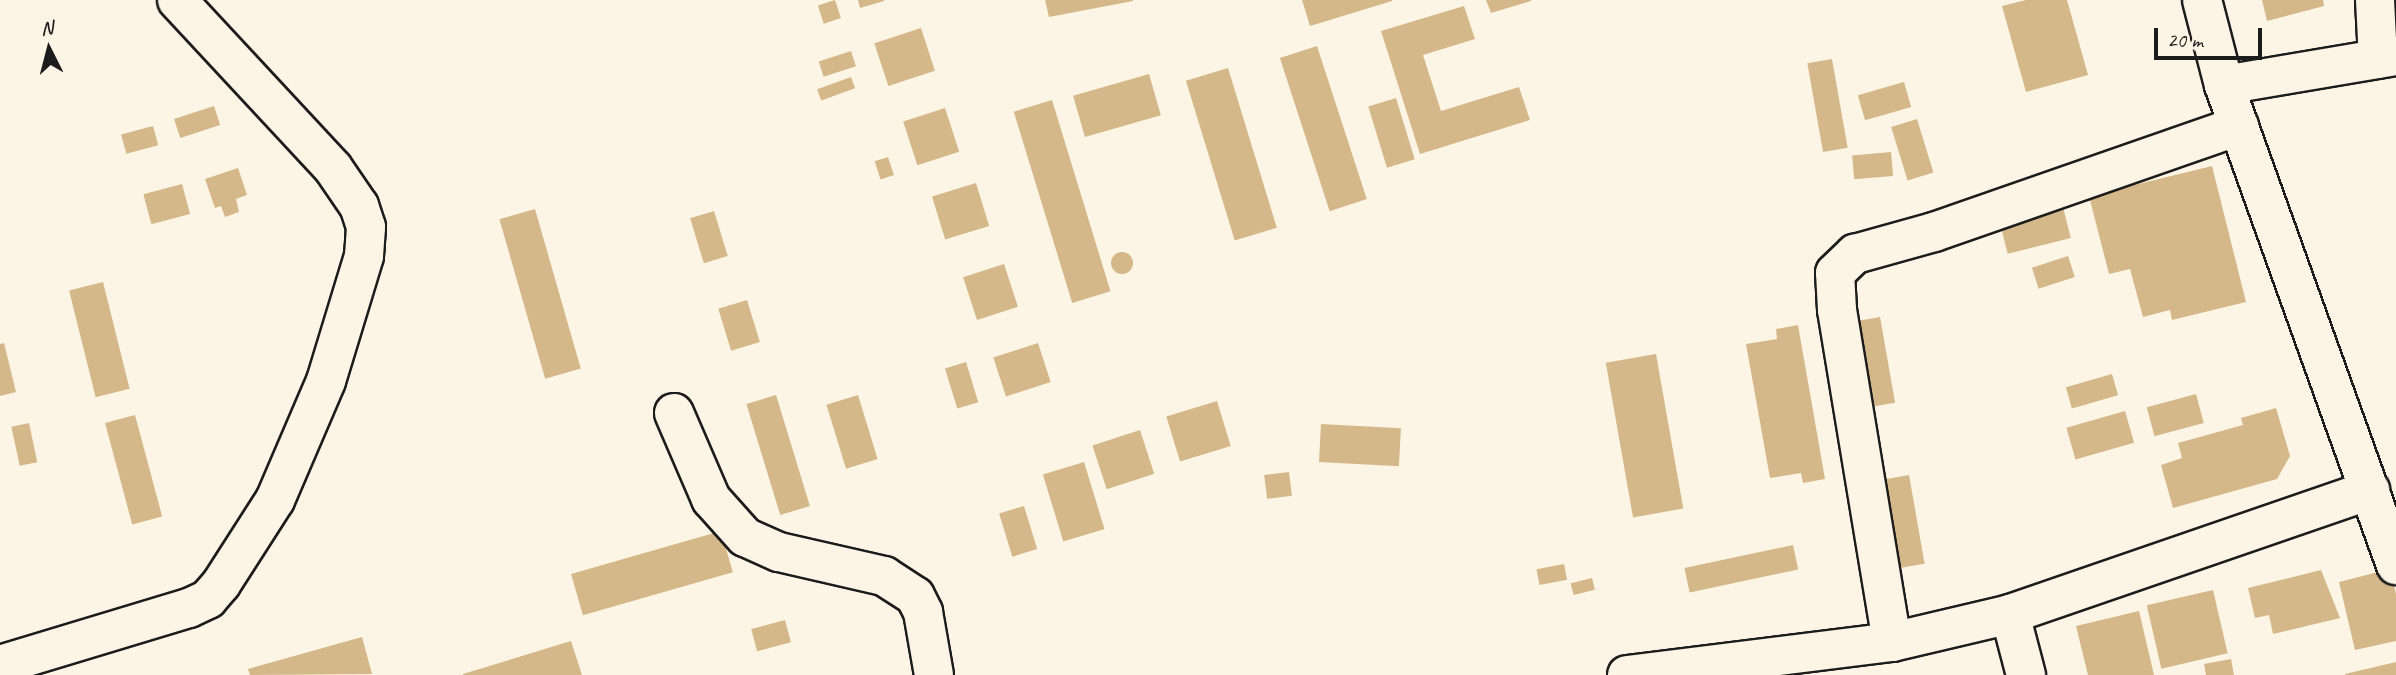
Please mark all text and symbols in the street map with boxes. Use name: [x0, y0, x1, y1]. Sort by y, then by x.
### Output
north arrow: [14, 14, 84, 84]
scale bar: [2158, 14, 2266, 58]
text: N: [40, 16, 54, 41]
text: 20 m: [2167, 27, 2203, 53]

